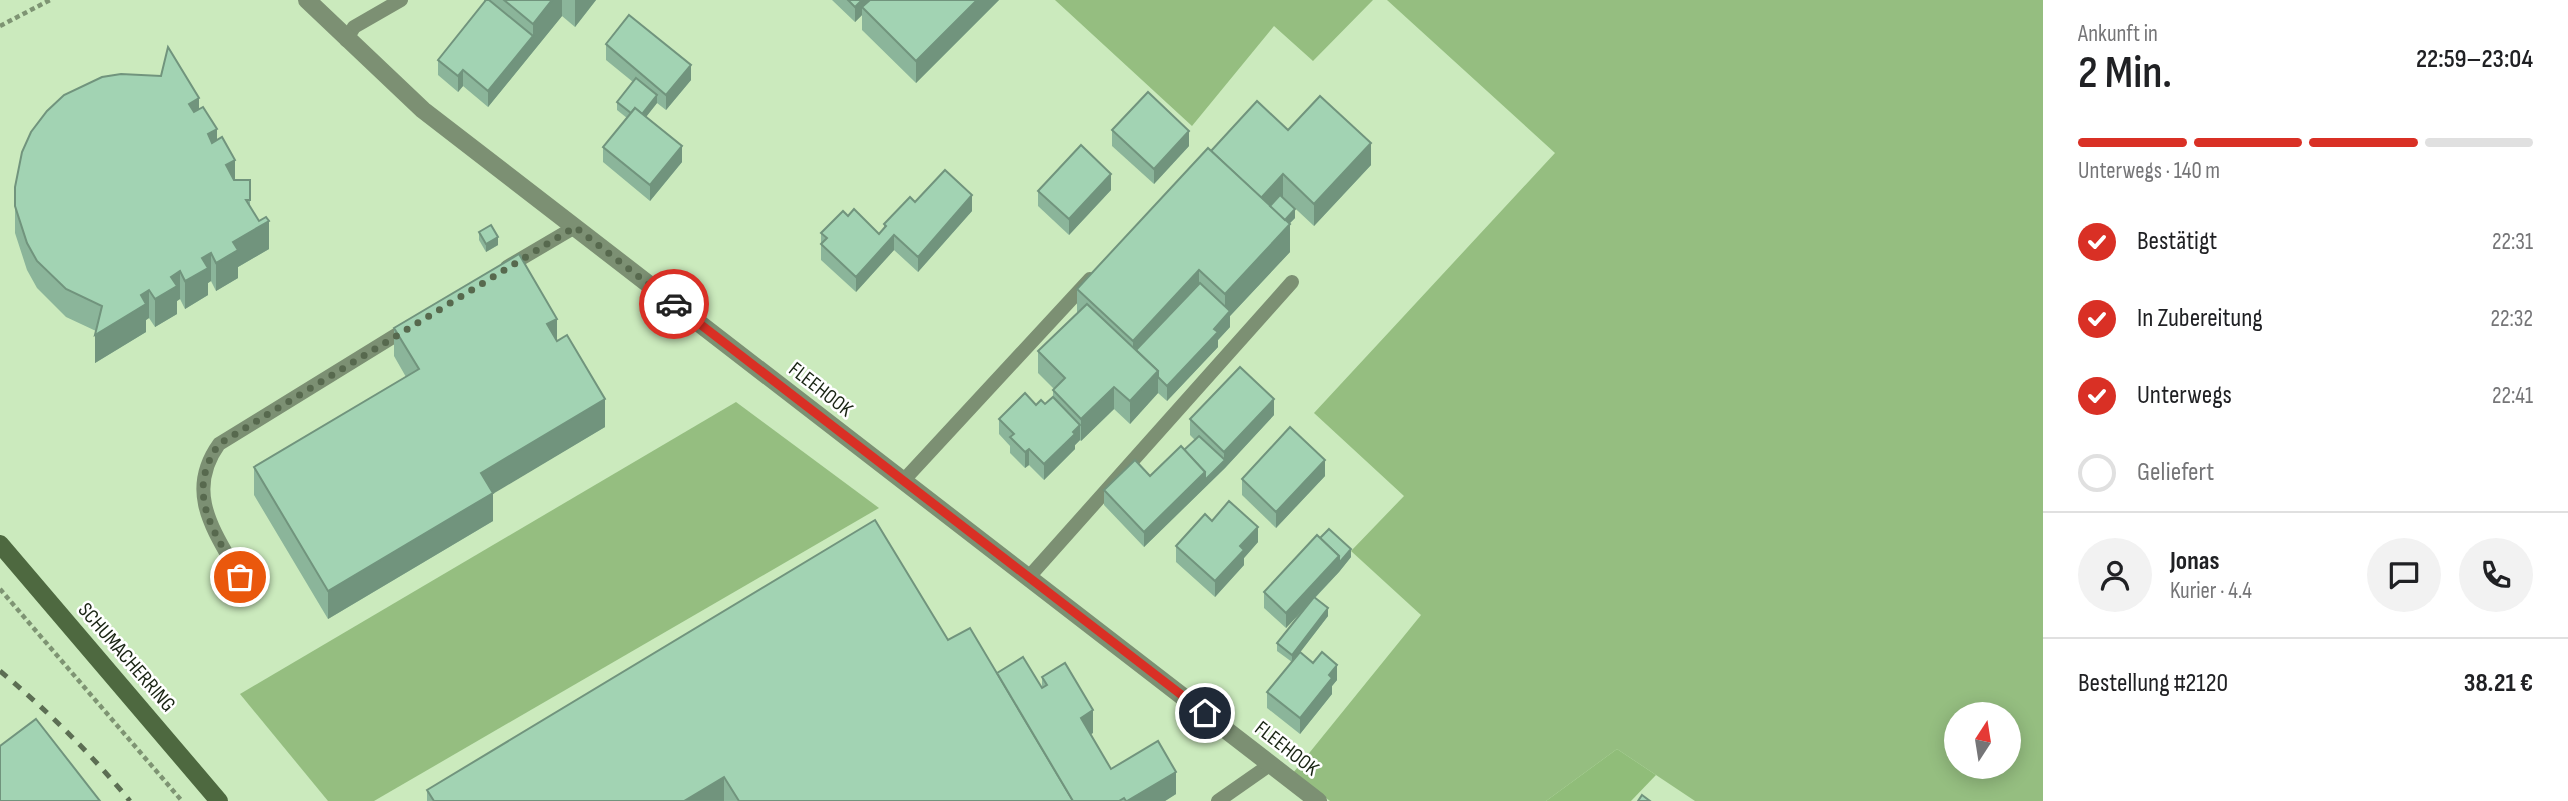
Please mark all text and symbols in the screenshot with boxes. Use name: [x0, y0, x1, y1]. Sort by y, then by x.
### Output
text: Ankunft in: [2078, 20, 2158, 48]
text: 22:59–23:04: [2416, 44, 2533, 75]
text: 2 Min.: [2078, 46, 2172, 101]
text: Unterwegs · 140 m: [2078, 157, 2220, 185]
icon: check: [2078, 223, 2116, 261]
text: Bestätigt: [2137, 226, 2217, 257]
text: 22:31: [2492, 228, 2533, 256]
courier: [639, 269, 709, 339]
icon: car: [655, 285, 693, 323]
icon: check: [2078, 300, 2116, 338]
text: In Zubereitung: [2137, 303, 2263, 334]
text: 22:32: [2491, 305, 2533, 333]
street label: FLEEHOOK: [784, 357, 858, 422]
icon: check: [2078, 377, 2116, 415]
text: Unterwegs: [2137, 380, 2232, 411]
text: 22:41: [2492, 382, 2533, 410]
text: Geliefert: [2137, 457, 2214, 488]
button: person: [2078, 538, 2152, 612]
button: chat: [2367, 538, 2441, 612]
button: phone: [2459, 538, 2533, 612]
text: Jonas: [2170, 546, 2219, 577]
pin: [210, 547, 270, 607]
icon: bag: [221, 558, 259, 596]
text: Kurier · 4.4: [2170, 577, 2252, 605]
street label: SCHUMACHERRING: [73, 598, 181, 717]
text: Bestellung #2120: [2078, 668, 2228, 699]
text: 38.21 €: [2464, 668, 2533, 699]
pin: [1175, 683, 1235, 743]
icon: home: [1186, 694, 1224, 732]
north arrow: [1944, 702, 2021, 779]
map controls: [1944, 702, 2021, 779]
street label: FLEEHOOK: [1250, 716, 1324, 781]

